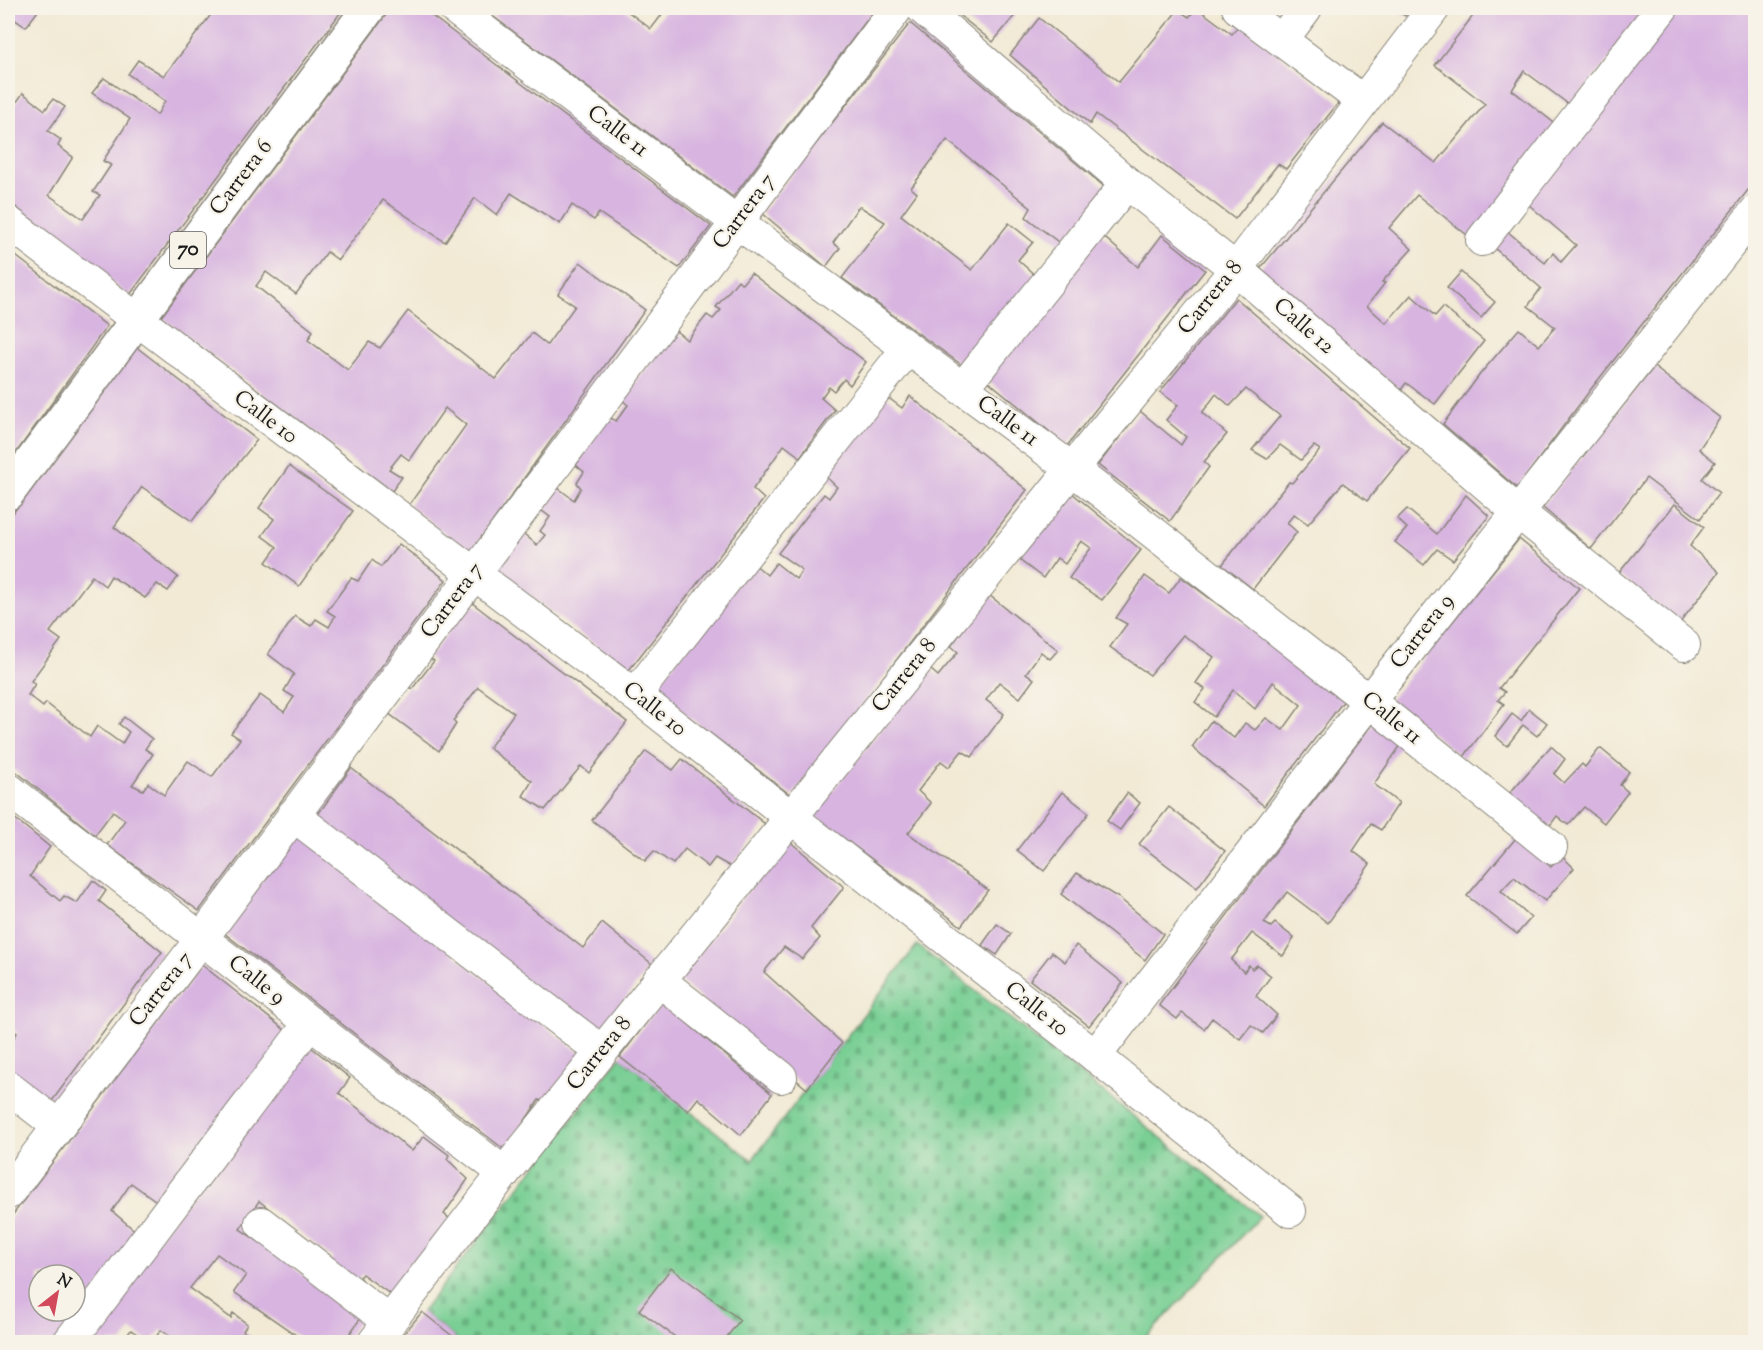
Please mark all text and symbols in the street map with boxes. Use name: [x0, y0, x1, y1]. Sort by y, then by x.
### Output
street label: Calle 11: [580, 98, 655, 166]
street label: Carrera 6: [203, 133, 281, 223]
street label: Carrera 7: [706, 167, 784, 257]
road number: 70: [170, 232, 206, 268]
street label: Carrera 8: [1171, 254, 1251, 342]
street label: Calle 12: [1265, 291, 1341, 363]
street label: Calle 10: [226, 383, 304, 453]
street label: Calle 11: [969, 389, 1045, 456]
street label: Carrera 7: [414, 556, 492, 646]
street label: Carrera 9: [1383, 588, 1463, 676]
street label: Carrera 8: [865, 632, 945, 720]
street label: Calle 10: [615, 675, 693, 745]
street label: Calle 11: [1354, 685, 1428, 754]
street label: Carrera 7: [122, 945, 202, 1035]
street label: Calle 9: [220, 948, 292, 1014]
street label: Calle 10: [997, 975, 1075, 1045]
street label: Carrera 8: [560, 1010, 640, 1098]
north arrow: [27, 1263, 87, 1323]
text: N: [52, 1269, 75, 1296]

